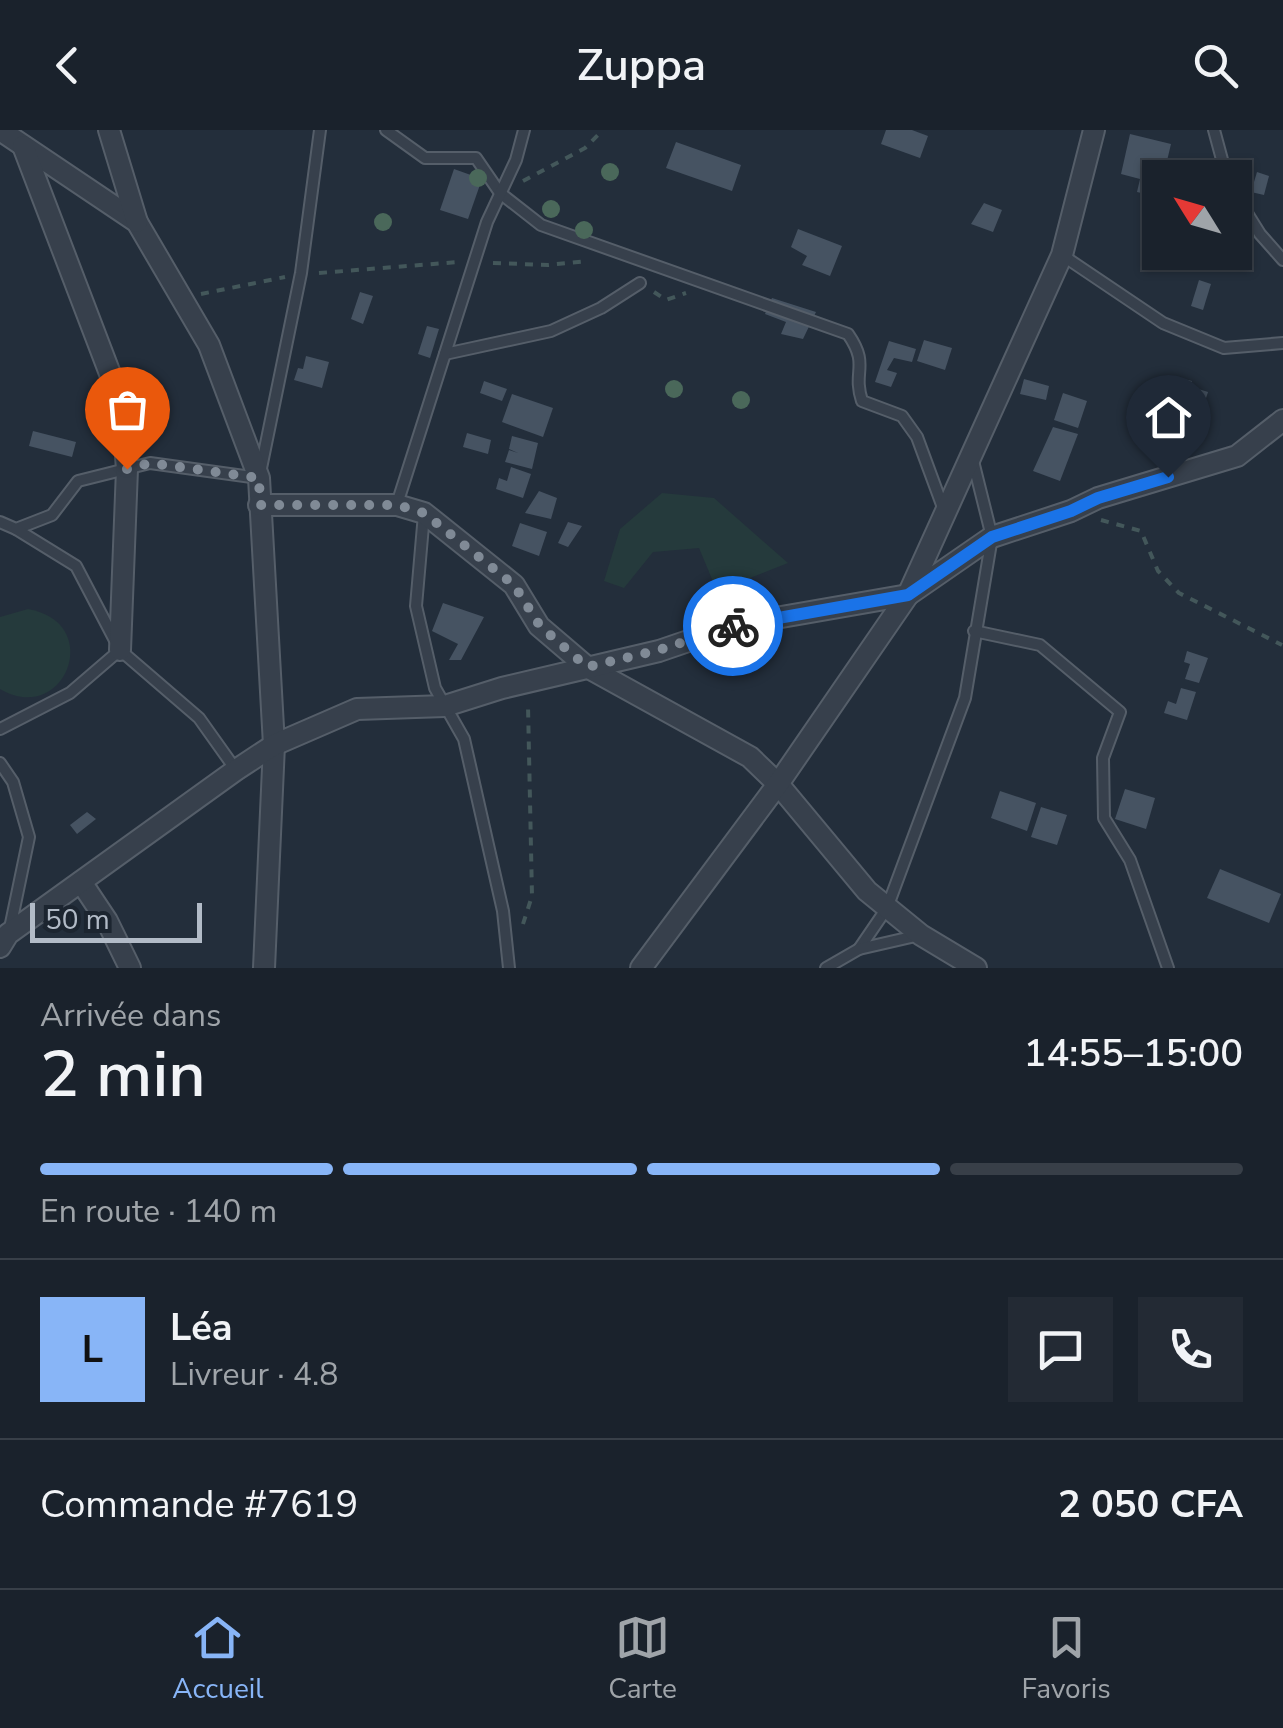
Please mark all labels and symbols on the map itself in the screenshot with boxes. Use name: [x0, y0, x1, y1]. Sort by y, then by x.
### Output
north arrow: [1142, 160, 1252, 270]
pin: [85, 367, 170, 470]
pin: [1126, 375, 1211, 478]
courier: [683, 576, 783, 676]
scale bar: [30, 898, 202, 943]

